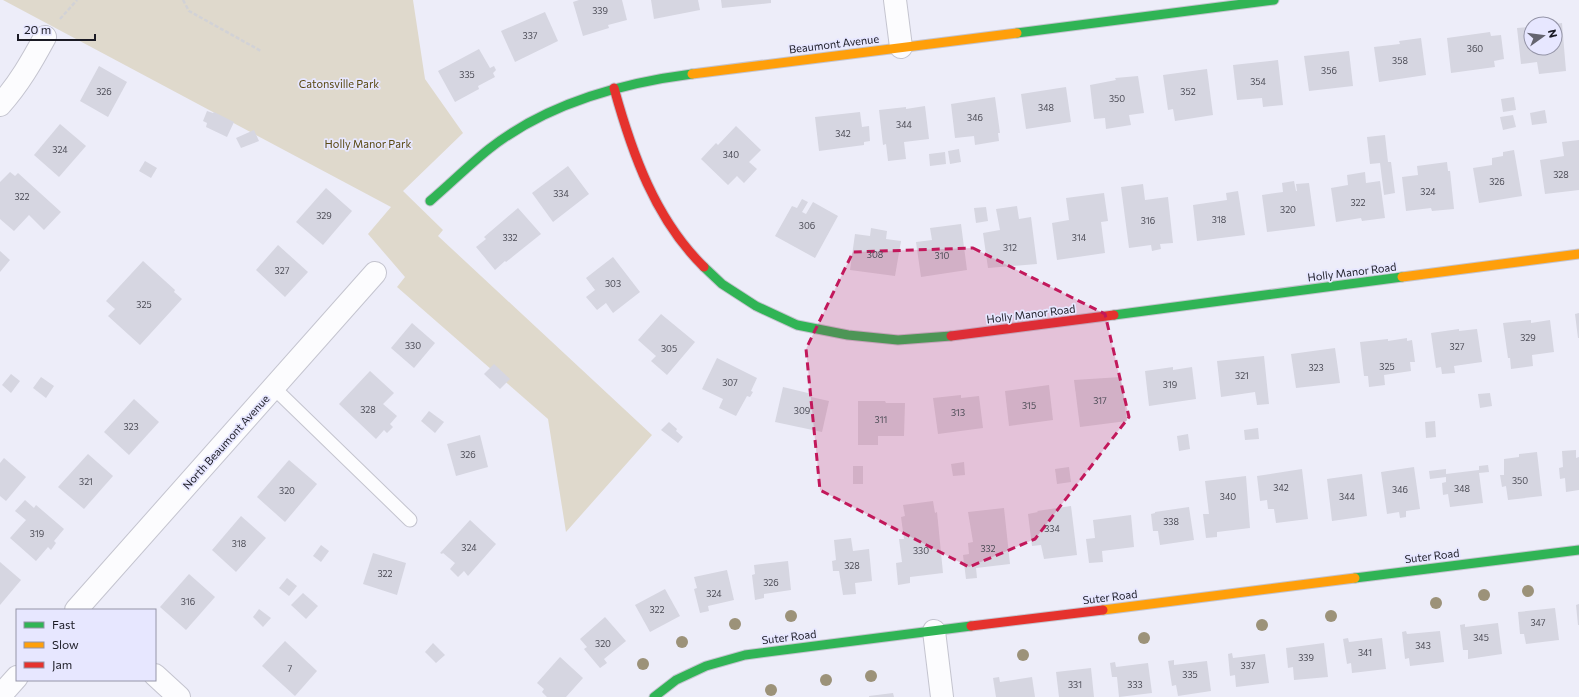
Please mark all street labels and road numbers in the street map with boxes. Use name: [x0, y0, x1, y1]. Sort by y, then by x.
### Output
street label: Beaumont Avenue: [788, 32, 880, 55]
street label: Holly Manor Road: [1307, 260, 1397, 283]
street label: Holly Manor Road: [986, 302, 1076, 325]
street label: North Beaumont Avenue: [180, 392, 272, 492]
street label: Suter Road: [1404, 546, 1460, 565]
street label: Suter Road: [1082, 587, 1138, 606]
street label: Suter Road: [761, 627, 817, 646]

